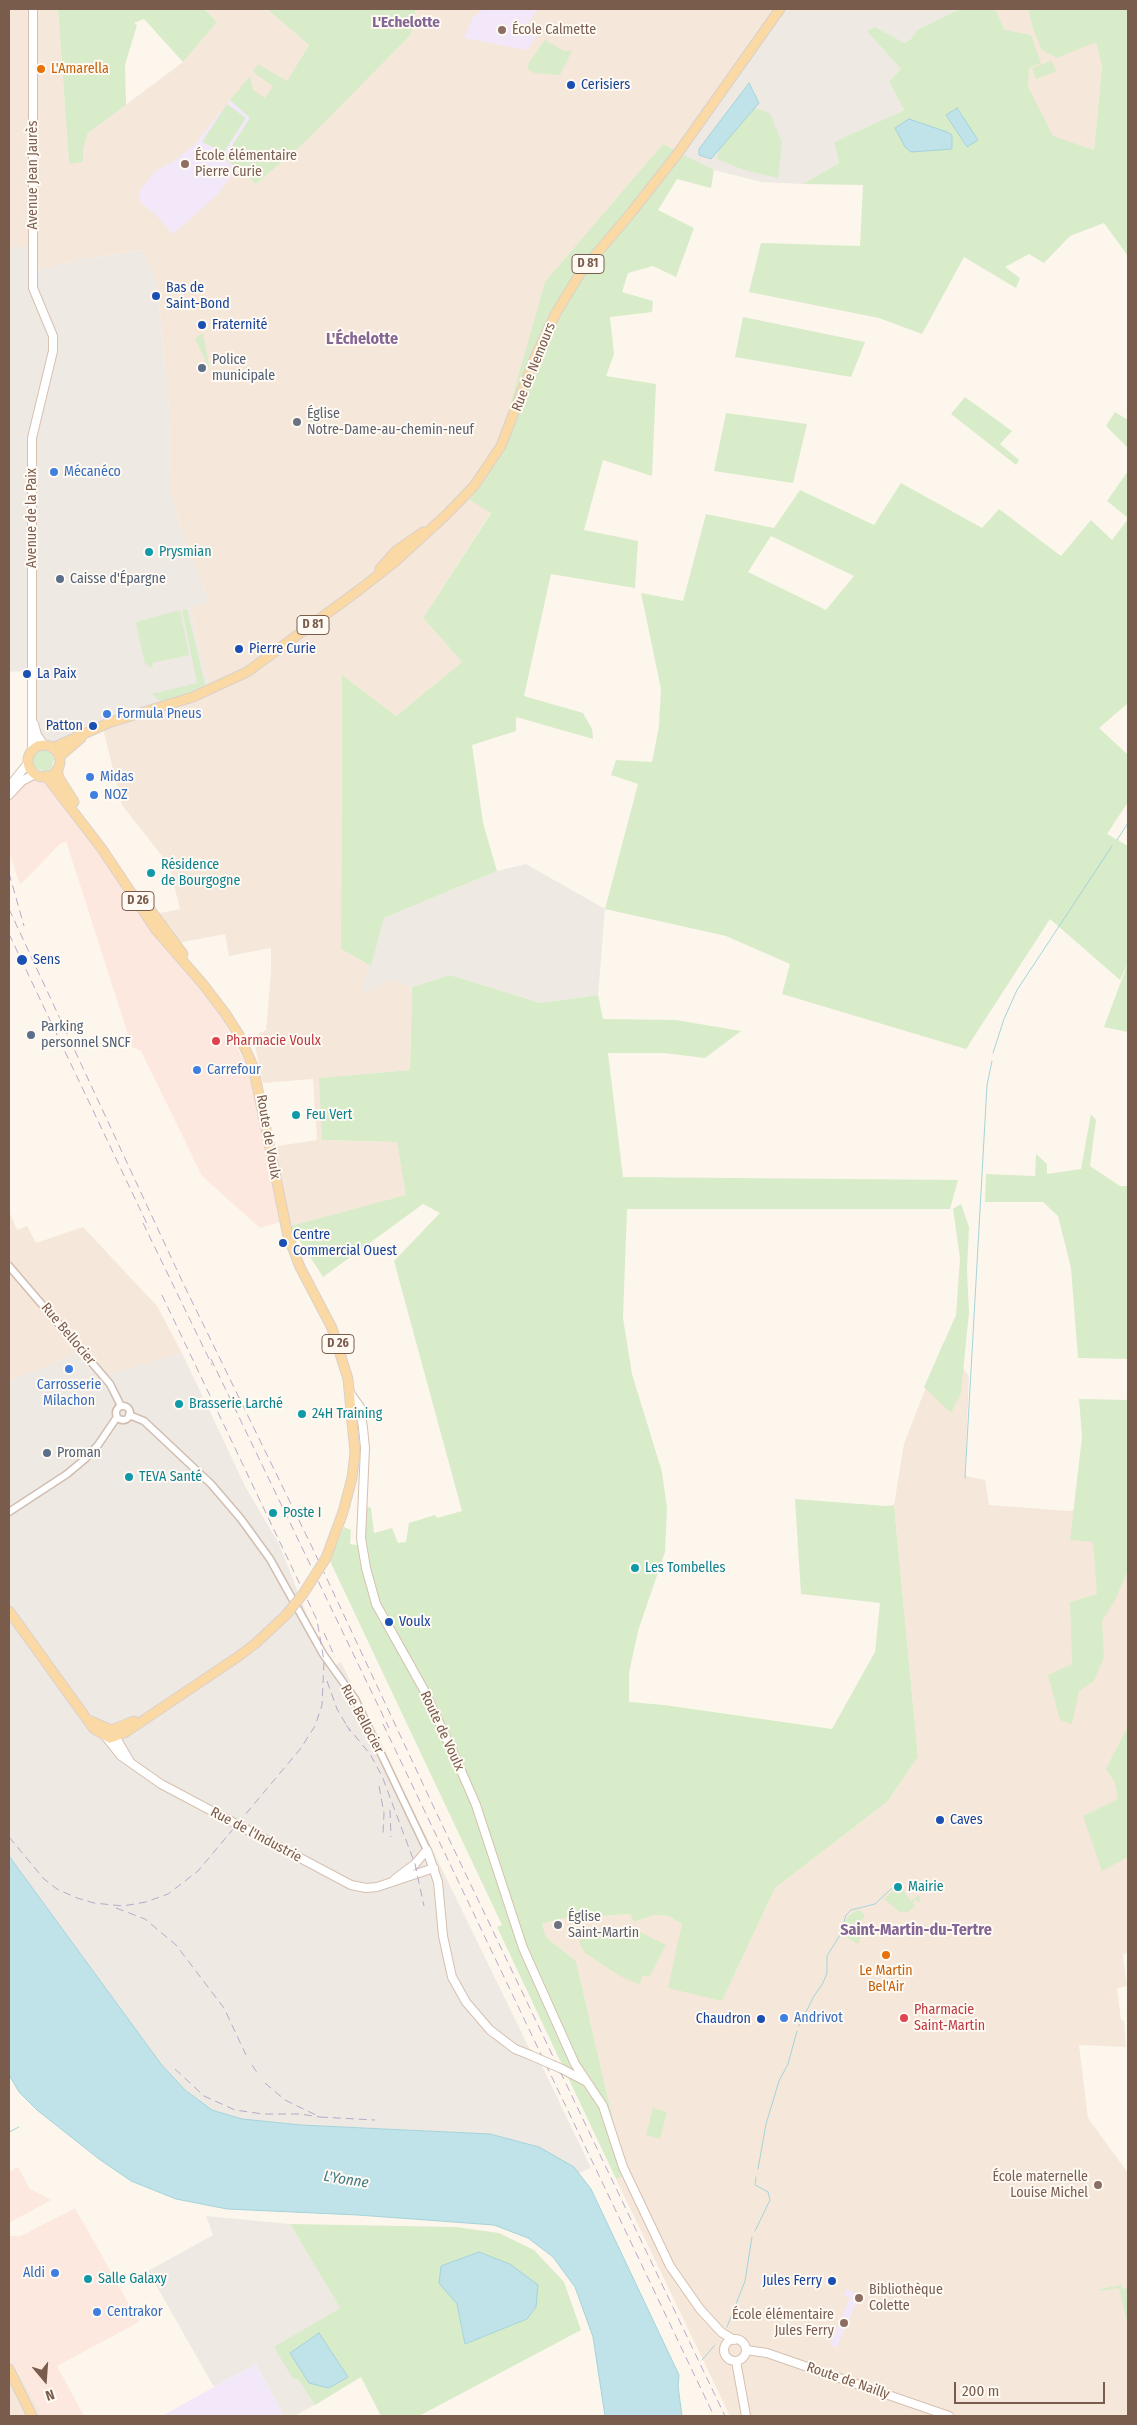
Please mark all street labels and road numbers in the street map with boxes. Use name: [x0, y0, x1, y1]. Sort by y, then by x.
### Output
street label: Avenue Jean Jaurès: [25, 121, 41, 229]
road number: D 81: [572, 254, 604, 274]
street label: Rue de Nemours: [509, 320, 559, 414]
street label: Avenue de la Paix: [24, 468, 40, 568]
road number: D 81: [297, 616, 329, 634]
road number: D 26: [122, 891, 154, 910]
street label: Route de Voulx: [252, 1093, 284, 1181]
street label: Rue Bellocier: [37, 1300, 99, 1368]
road number: D 26: [322, 1335, 354, 1354]
street label: Rue Bellocier: [337, 1682, 387, 1756]
street label: Route de Voulx: [416, 1689, 468, 1773]
street label: Rue de l'Industrie: [207, 1804, 305, 1866]
street label: Route de Nailly: [804, 2359, 892, 2403]

